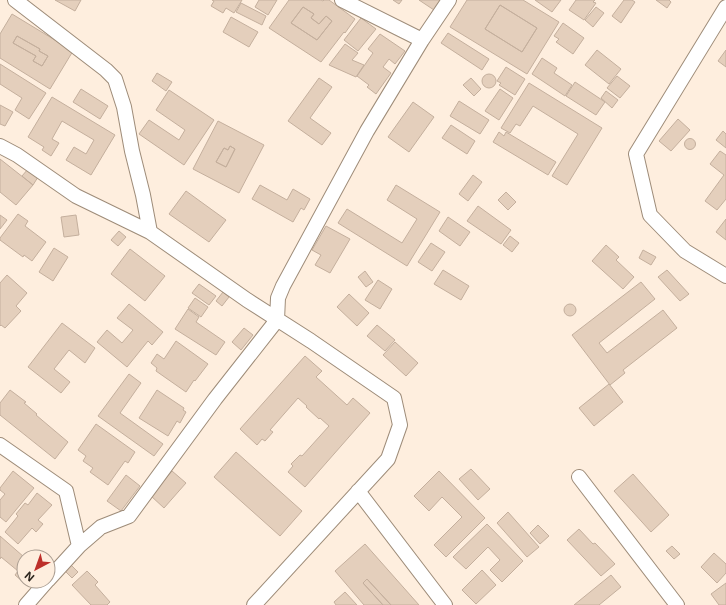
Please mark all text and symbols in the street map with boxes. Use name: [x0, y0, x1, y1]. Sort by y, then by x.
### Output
north arrow: [16, 549, 56, 589]
text: N: [22, 569, 37, 585]

